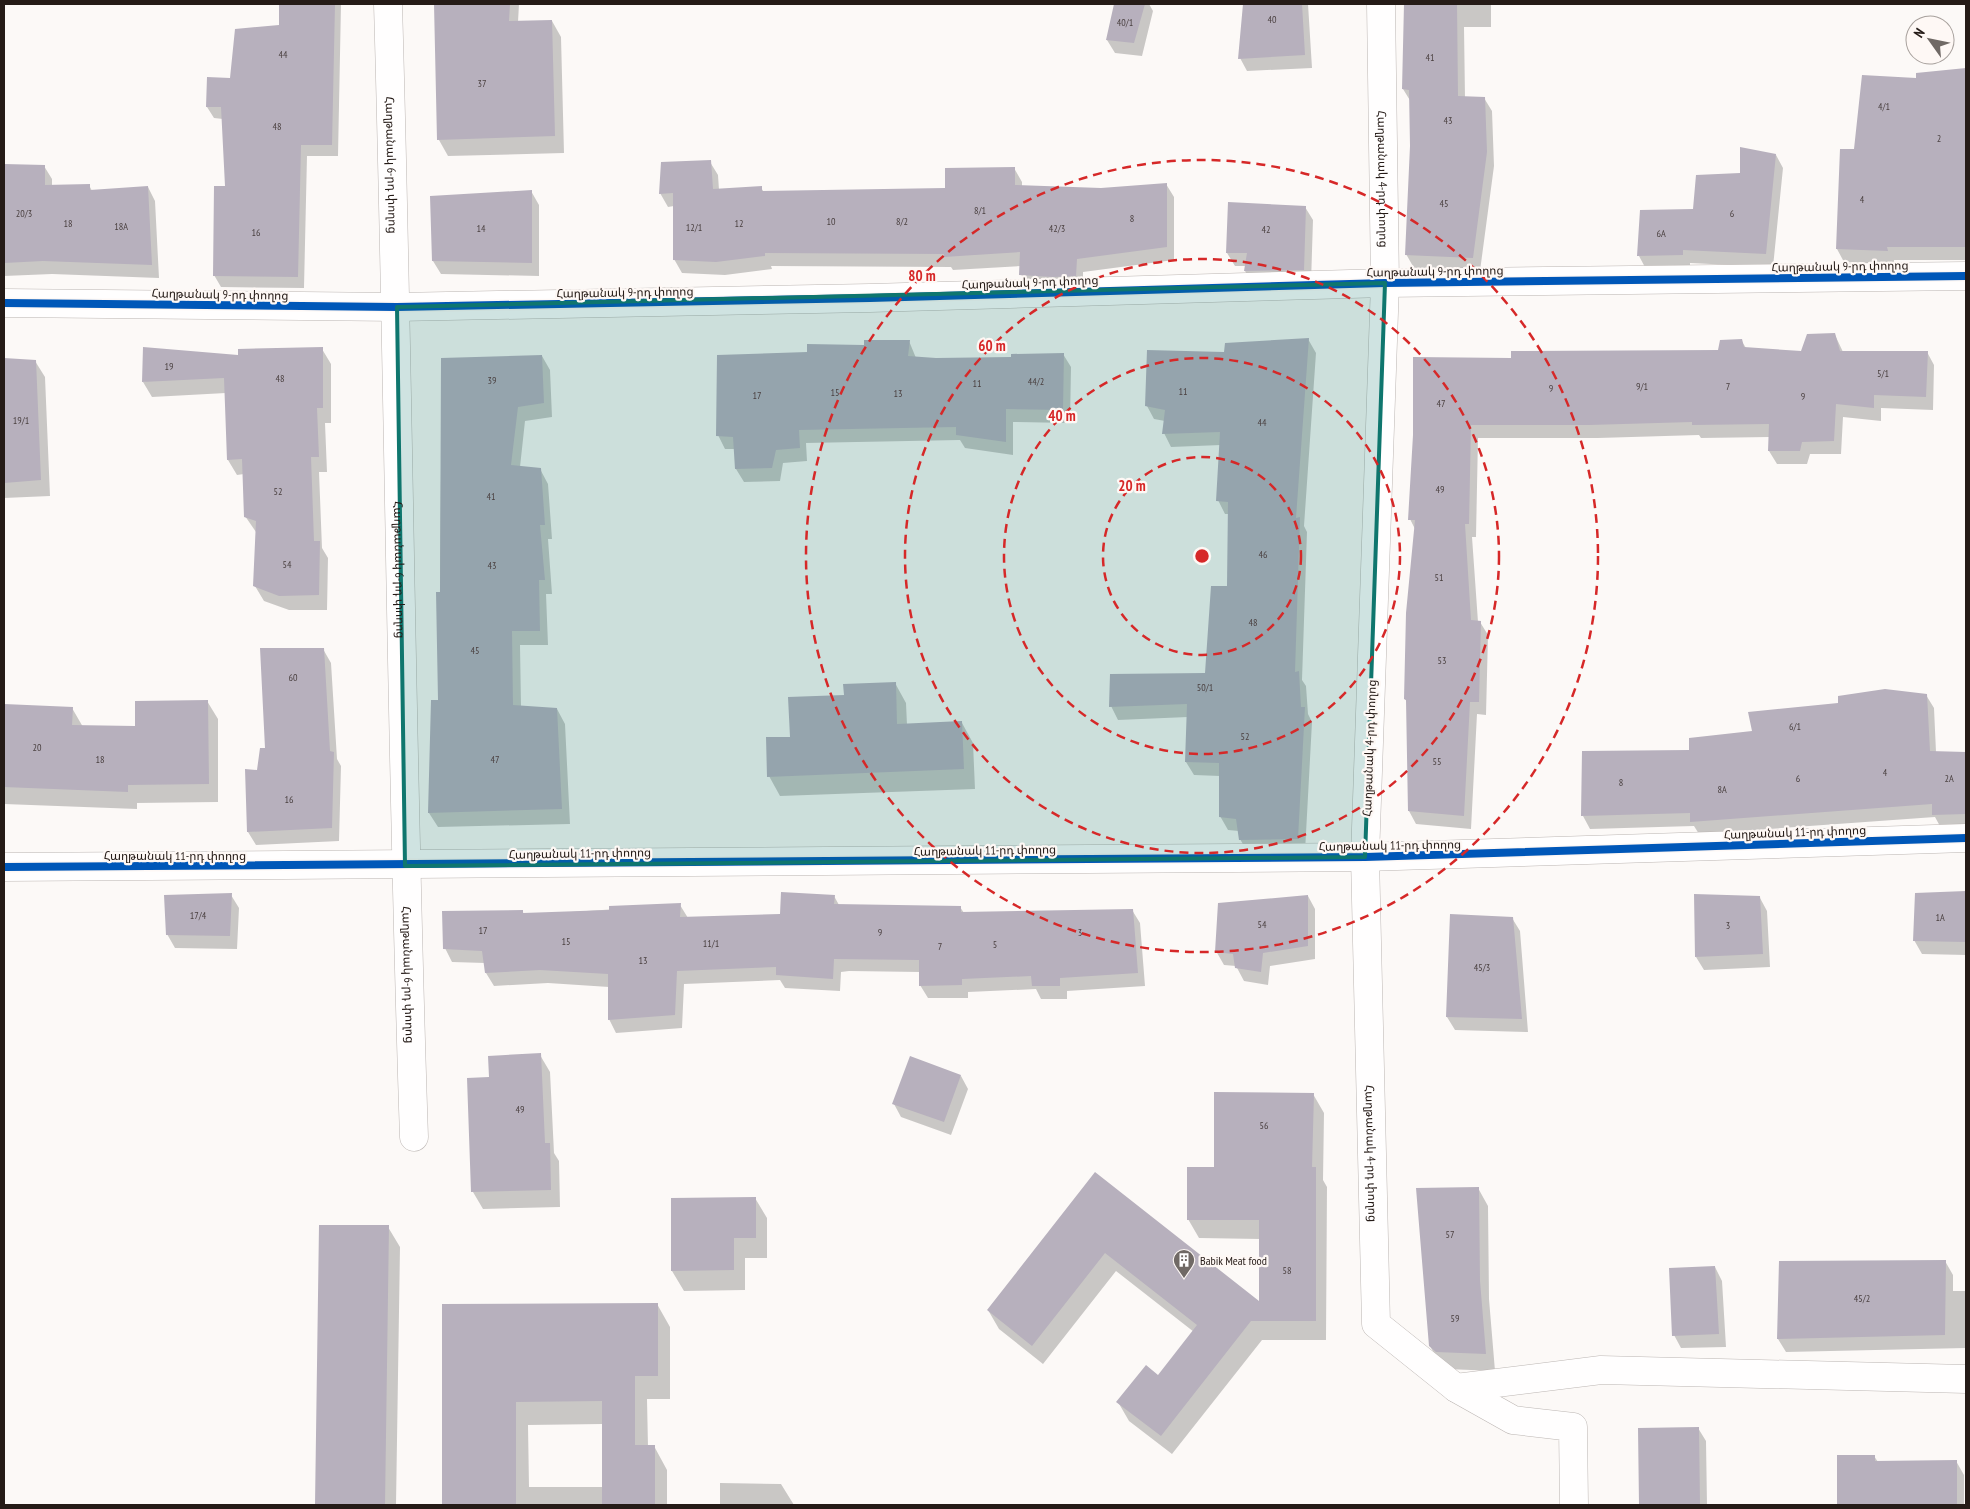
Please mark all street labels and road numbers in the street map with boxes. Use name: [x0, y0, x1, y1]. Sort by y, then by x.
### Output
street label: Հաղթանակ 6-րդ փողոց: [383, 96, 401, 234]
street label: Հաղթանակ 4-րդ փողոց: [1375, 110, 1392, 248]
street label: Հաղթանակ 9-րդ փողոց: [1771, 257, 1909, 275]
street label: Հաղթանակ 9-րդ փողոց: [1366, 262, 1504, 280]
street label: Հաղթանակ 9-րդ փողոց: [961, 272, 1099, 292]
street label: Հաղթանակ 9-րդ փողոց: [556, 283, 694, 301]
street label: Հաղթանակ 9-րդ փողոց: [151, 285, 289, 303]
street label: Հաղթանակ 6-րդ փողոց: [391, 501, 409, 639]
street label: Հաղթանակ 4-րդ փողոց: [1359, 679, 1379, 817]
street label: Հաղթանակ 11-րդ փողոց: [1724, 822, 1866, 842]
street label: Հաղթանակ 11-րդ փողոց: [1319, 836, 1461, 854]
street label: Հաղթանակ 11-րդ փողոց: [914, 841, 1056, 859]
street label: Հաղթանակ 11-րդ փողոց: [509, 844, 651, 862]
street label: Հաղթանակ 11-րդ փողոց: [104, 848, 246, 863]
street label: Հաղթանակ 6-րդ փողոց: [400, 906, 418, 1044]
street label: Հաղթանակ 4-րդ փողոց: [1363, 1085, 1381, 1222]

